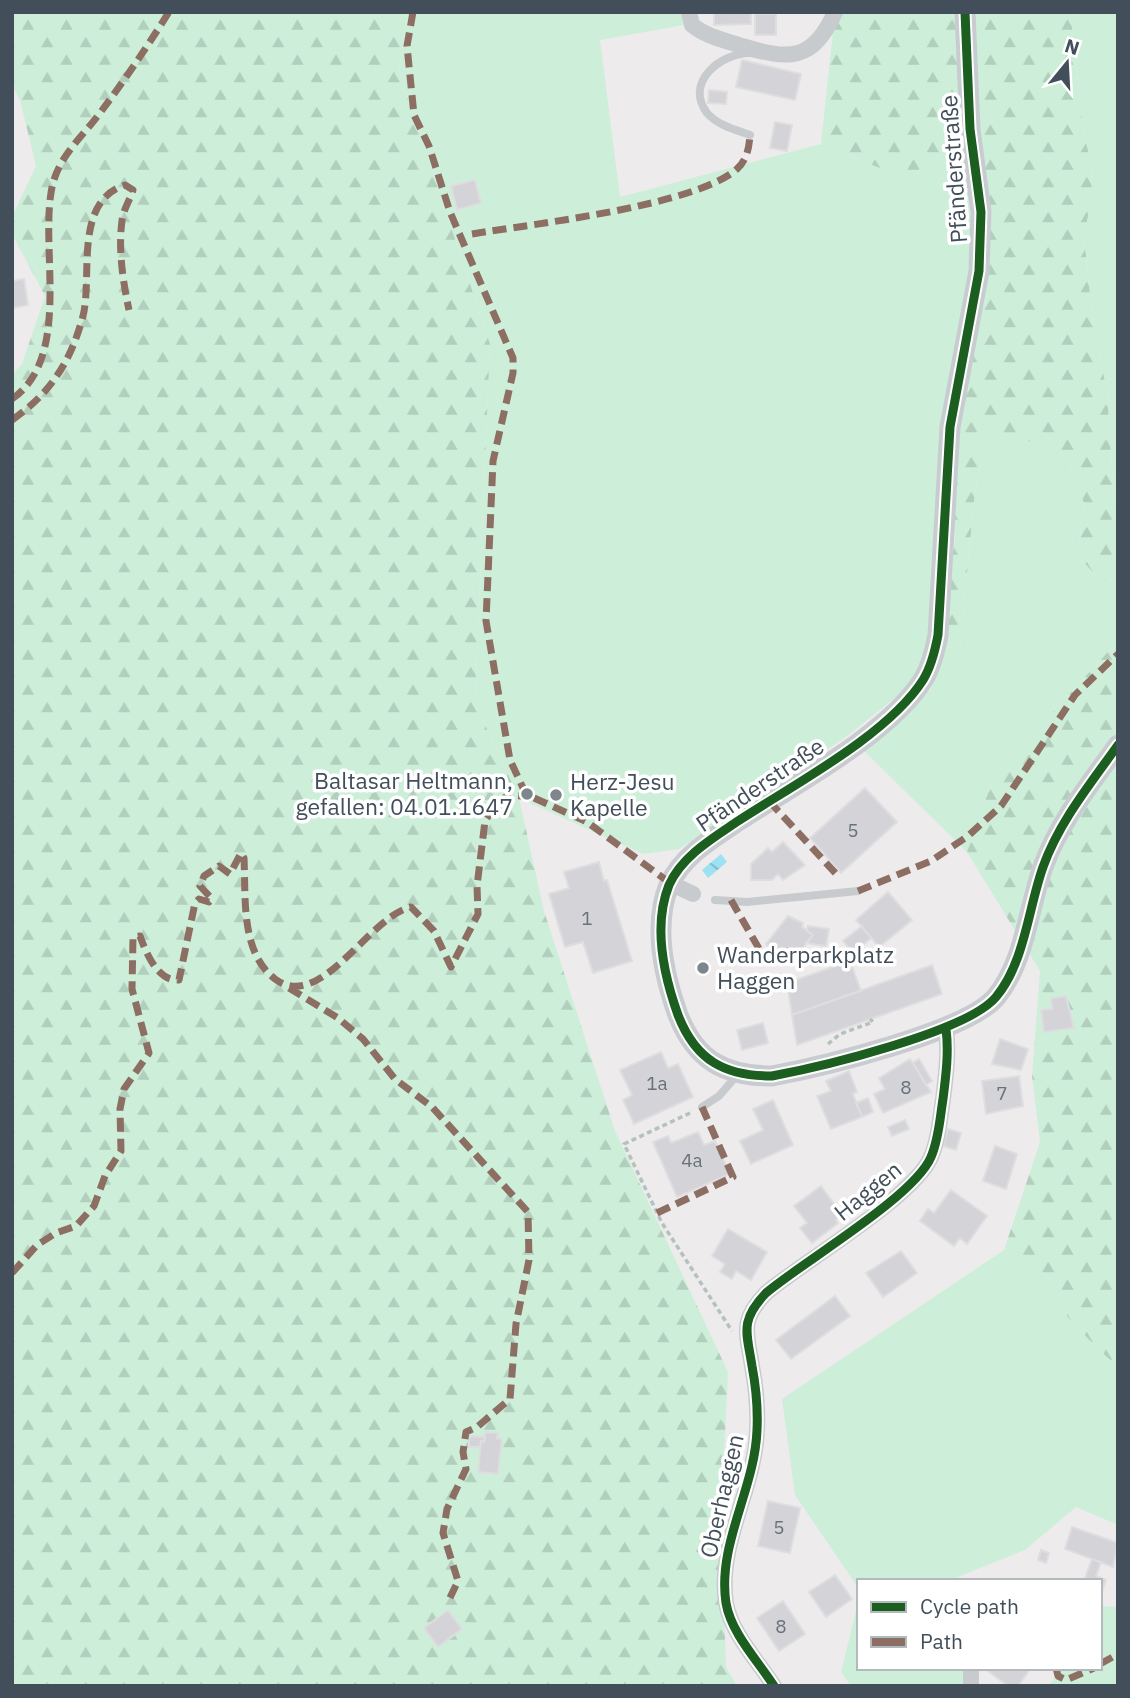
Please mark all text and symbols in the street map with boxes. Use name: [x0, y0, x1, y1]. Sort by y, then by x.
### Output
north arrow: [1032, 28, 1102, 98]
text: N: [1062, 33, 1083, 60]
street label: Pfänderstraße: [933, 94, 973, 244]
street label: Pfänderstraße: [690, 730, 829, 838]
place label: Baltasar Heltmann, gefallen: 04.01.1647: [295, 765, 513, 821]
place label: Herz-Jesu Kapelle: [570, 766, 675, 822]
marker: Baltasar Heltmann, gefallen: 04.01.1647: [519, 786, 535, 802]
marker: Herz-Jesu Kapelle: [548, 787, 564, 803]
house number: 5: [847, 818, 859, 842]
house number: 1: [581, 906, 593, 930]
place label: Wanderparkplatz Haggen: [717, 939, 894, 995]
marker: Wanderparkplatz Haggen: [695, 960, 711, 976]
house number: 1a: [646, 1071, 668, 1095]
house number: 8: [900, 1075, 912, 1099]
house number: 7: [996, 1081, 1008, 1105]
house number: 4a: [681, 1148, 703, 1172]
street label: Haggen: [827, 1154, 907, 1227]
street label: Oberhaggen: [692, 1431, 750, 1561]
house number: 5: [773, 1515, 785, 1539]
legend: [857, 1579, 1102, 1670]
text: Cycle path: [920, 1592, 1019, 1620]
house number: 8: [775, 1614, 787, 1638]
text: Path: [920, 1627, 963, 1655]

